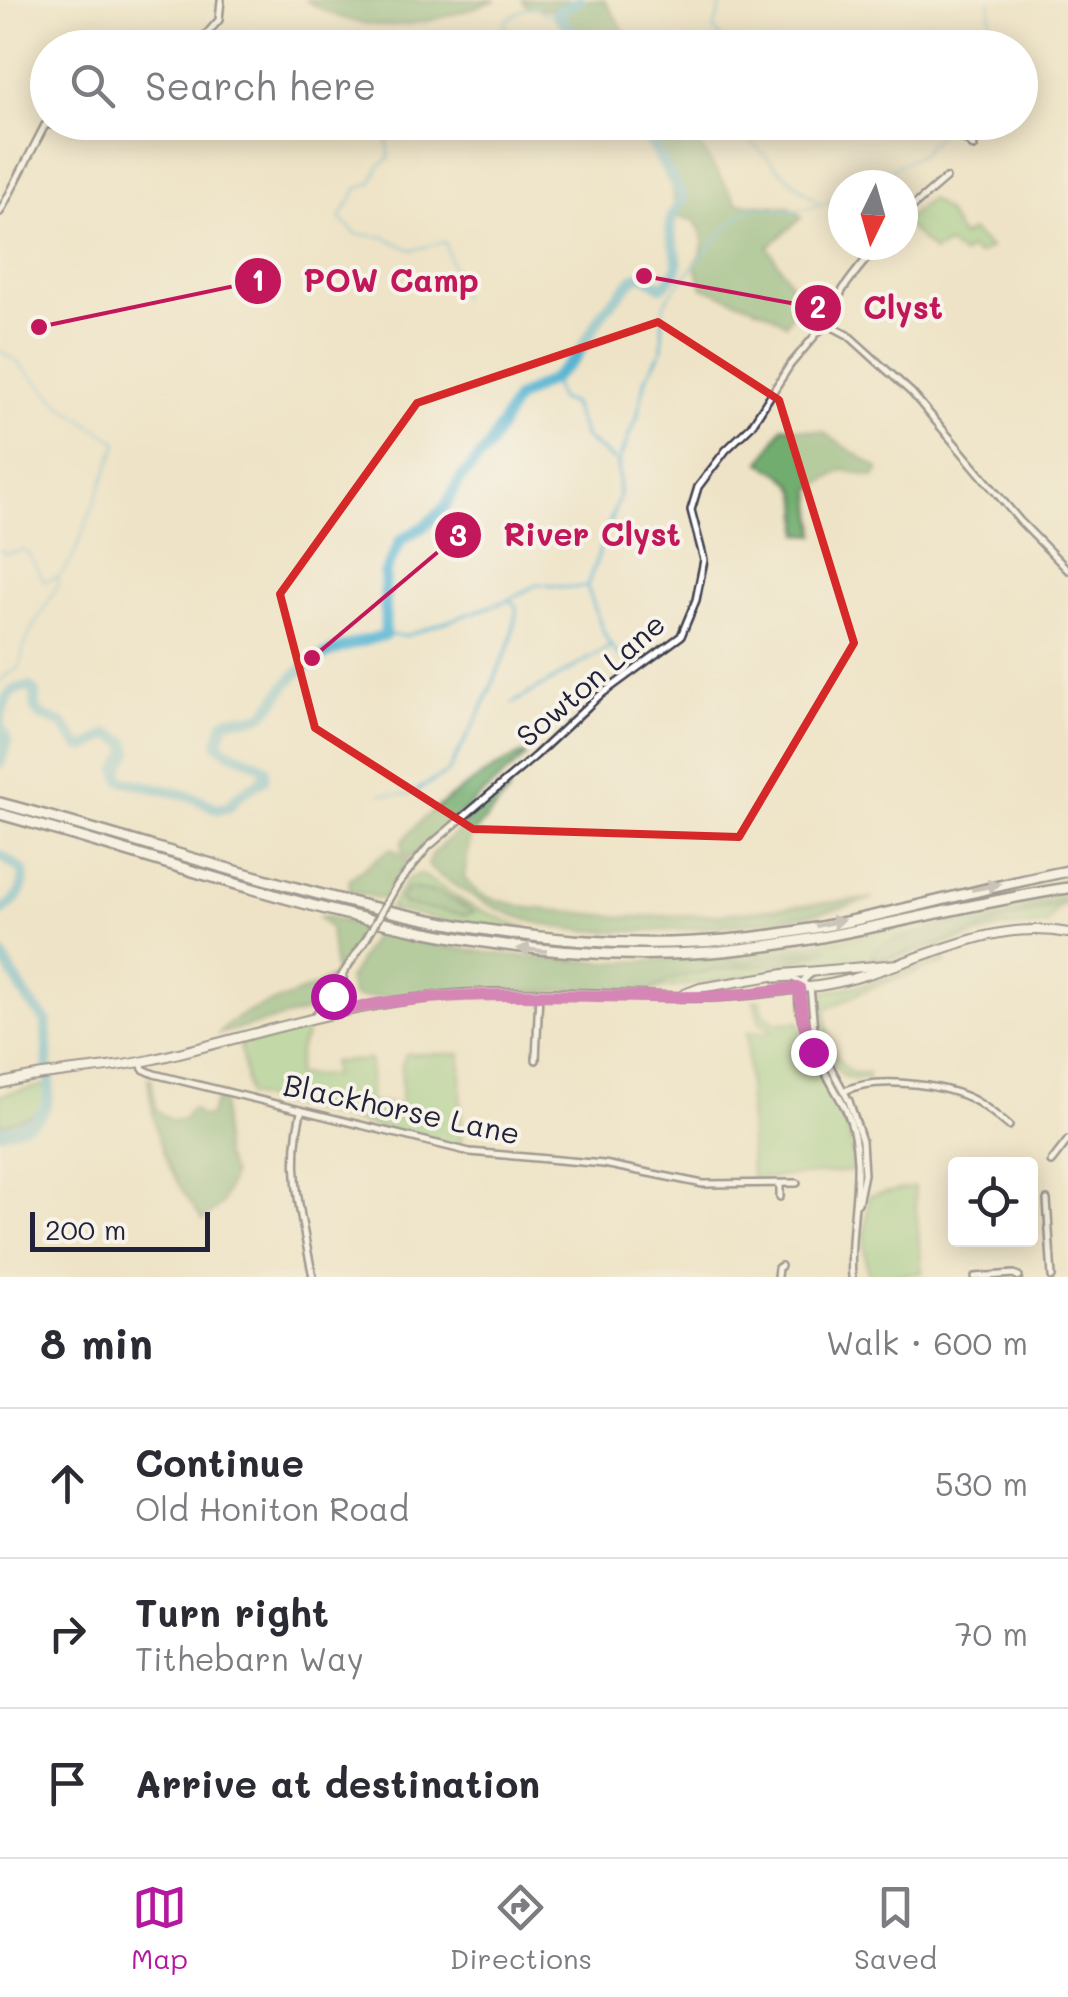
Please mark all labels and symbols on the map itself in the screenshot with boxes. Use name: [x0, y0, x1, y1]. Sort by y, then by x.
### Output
north arrow: [828, 170, 918, 260]
callout: POW Camp: [233, 250, 499, 312]
text: POW Camp: [303, 258, 479, 300]
text: 1: [251, 259, 265, 299]
callout: Clyst: [793, 277, 963, 339]
text: Clyst: [863, 285, 943, 328]
text: 2: [810, 286, 826, 326]
callout: River Clyst: [433, 504, 701, 566]
text: River Clyst: [503, 512, 681, 555]
text: 3: [449, 514, 467, 554]
street label: Sowton Lane: [507, 603, 673, 755]
one-way arrow: [971, 879, 1002, 895]
one-way arrow: [815, 914, 846, 930]
one-way arrow: [515, 942, 547, 958]
route start: [311, 974, 357, 1020]
route end: [791, 1030, 837, 1076]
street label: Blackhorse Lane: [280, 1063, 524, 1153]
scale bar: [30, 1207, 210, 1252]

